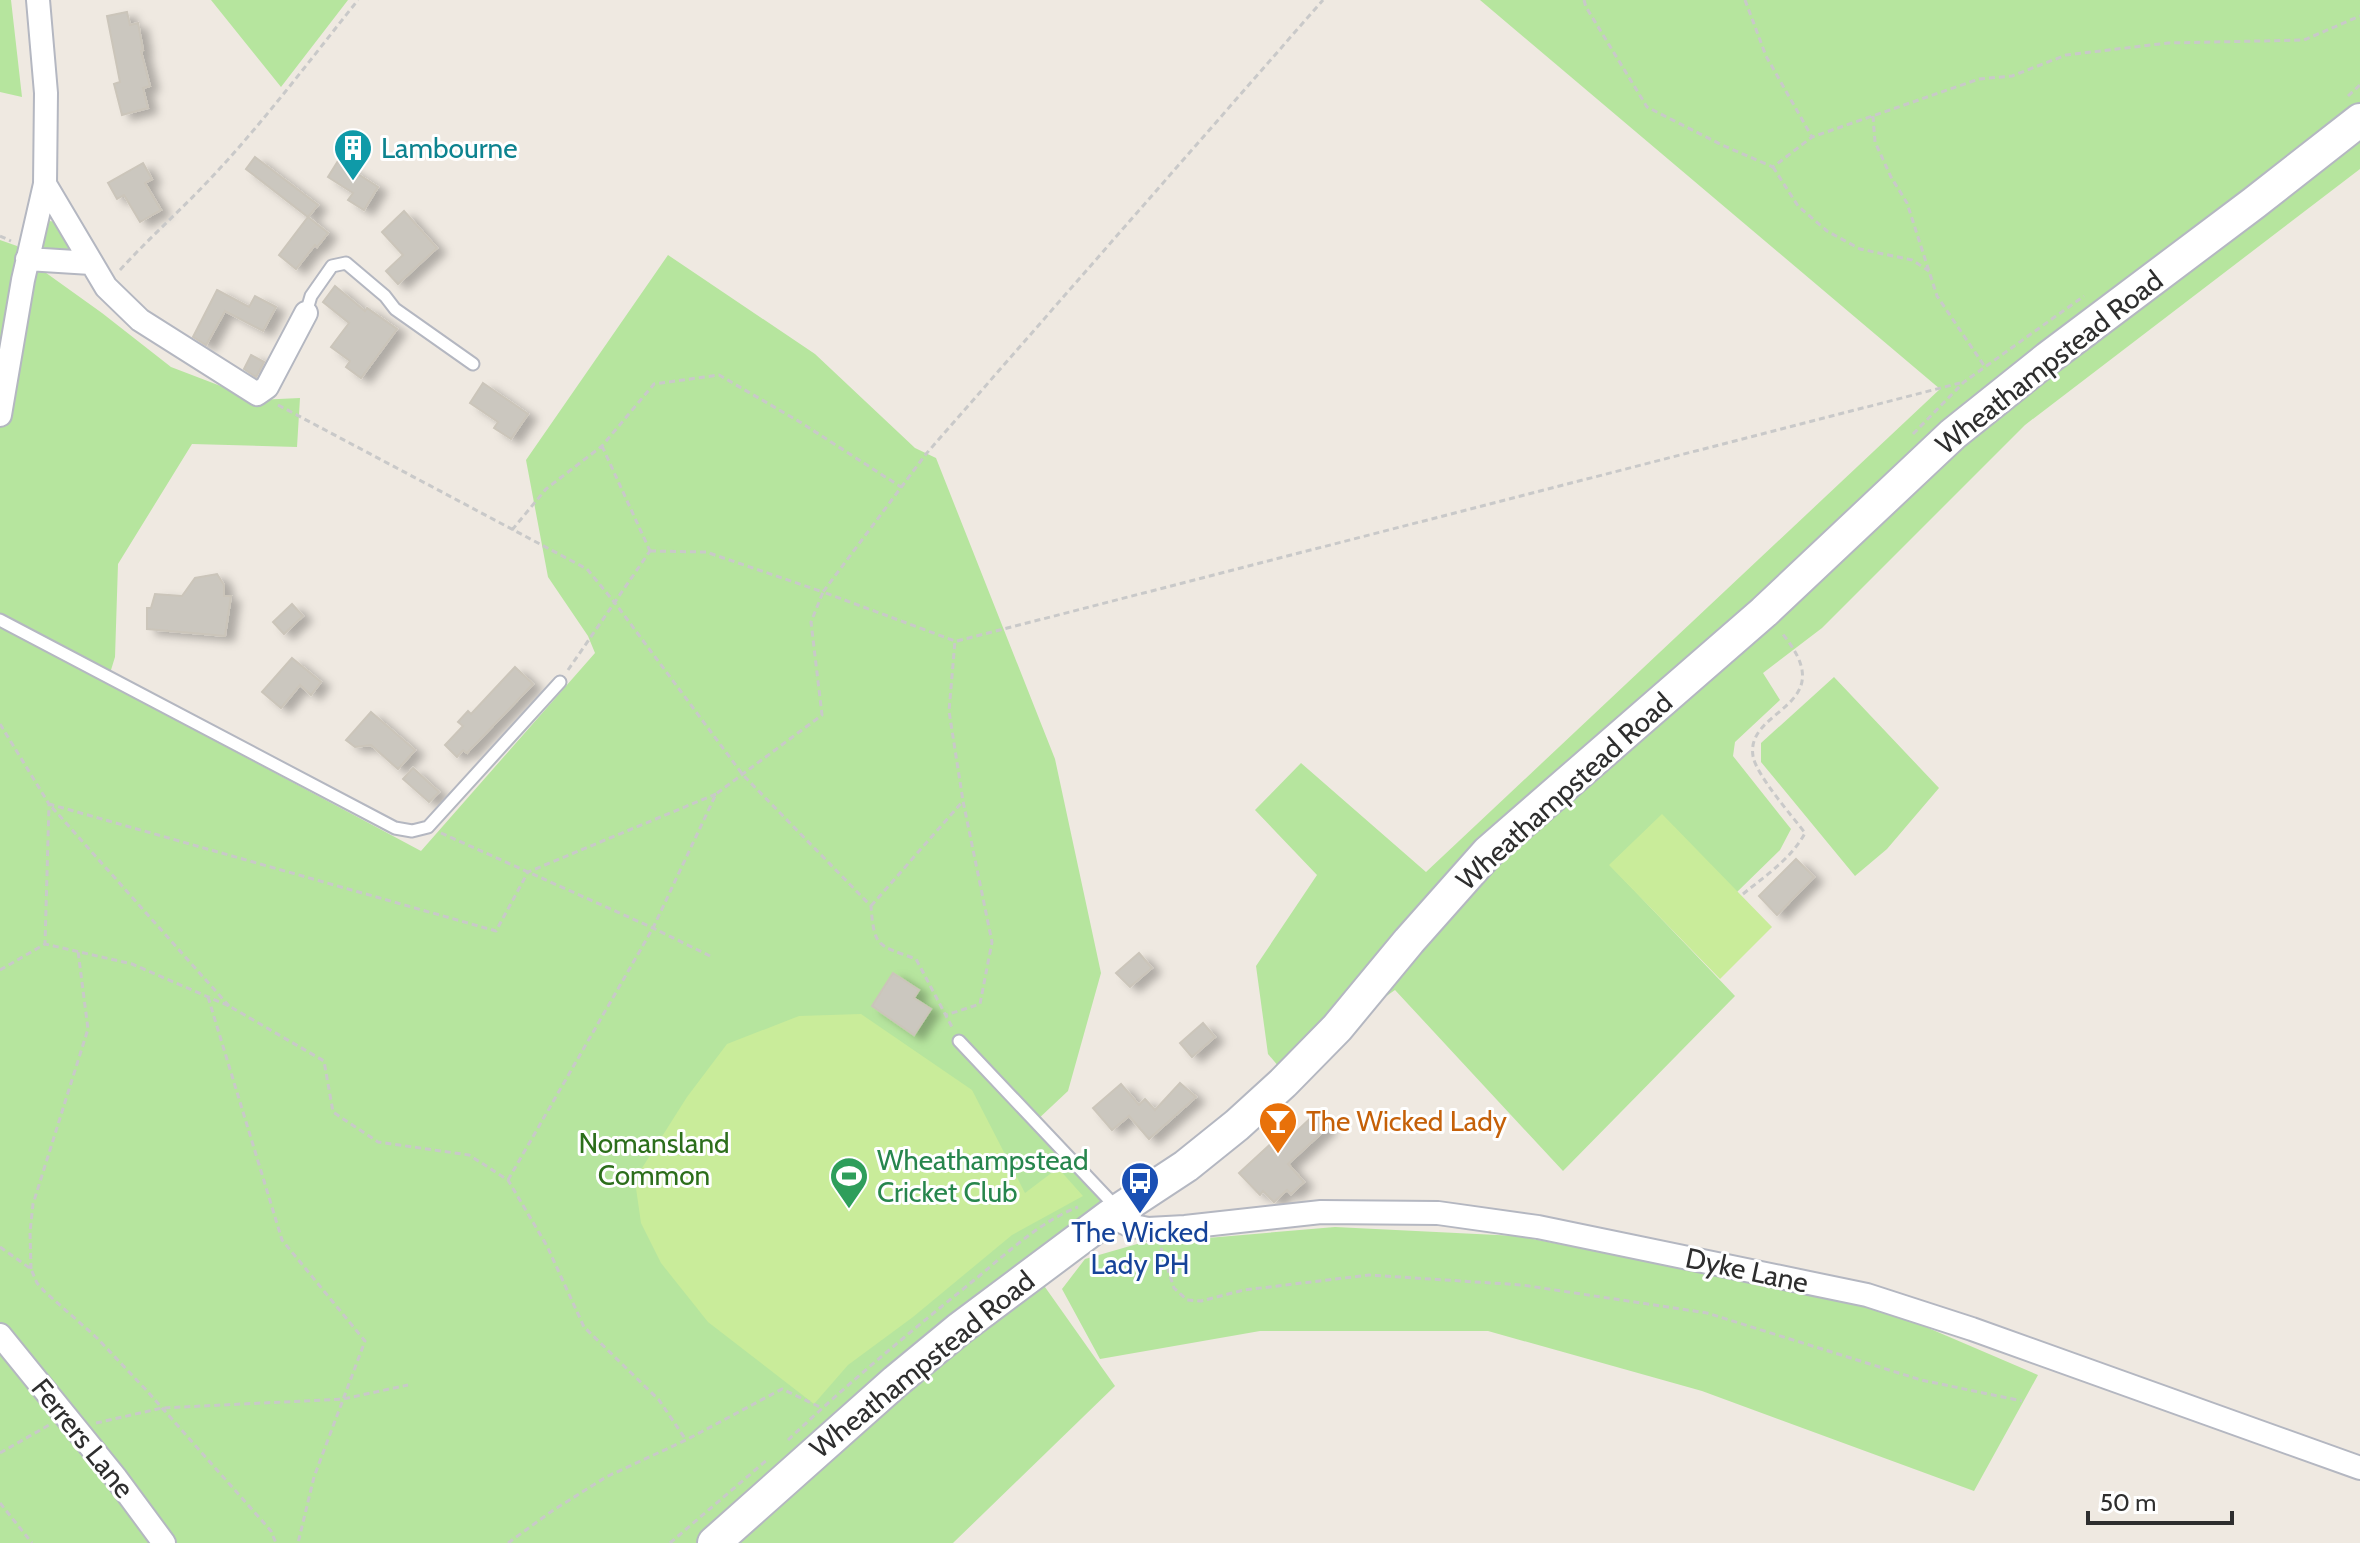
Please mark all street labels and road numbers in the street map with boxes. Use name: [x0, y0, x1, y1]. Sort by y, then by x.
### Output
street label: Wheathampstead Road: [1929, 263, 2169, 461]
street label: Wheathampstead Road: [1449, 685, 1679, 897]
street label: Dyke Lane: [1683, 1240, 1811, 1300]
street label: Wheathampstead Road: [803, 1263, 1041, 1465]
street label: Ferrers Lane: [25, 1371, 141, 1505]

